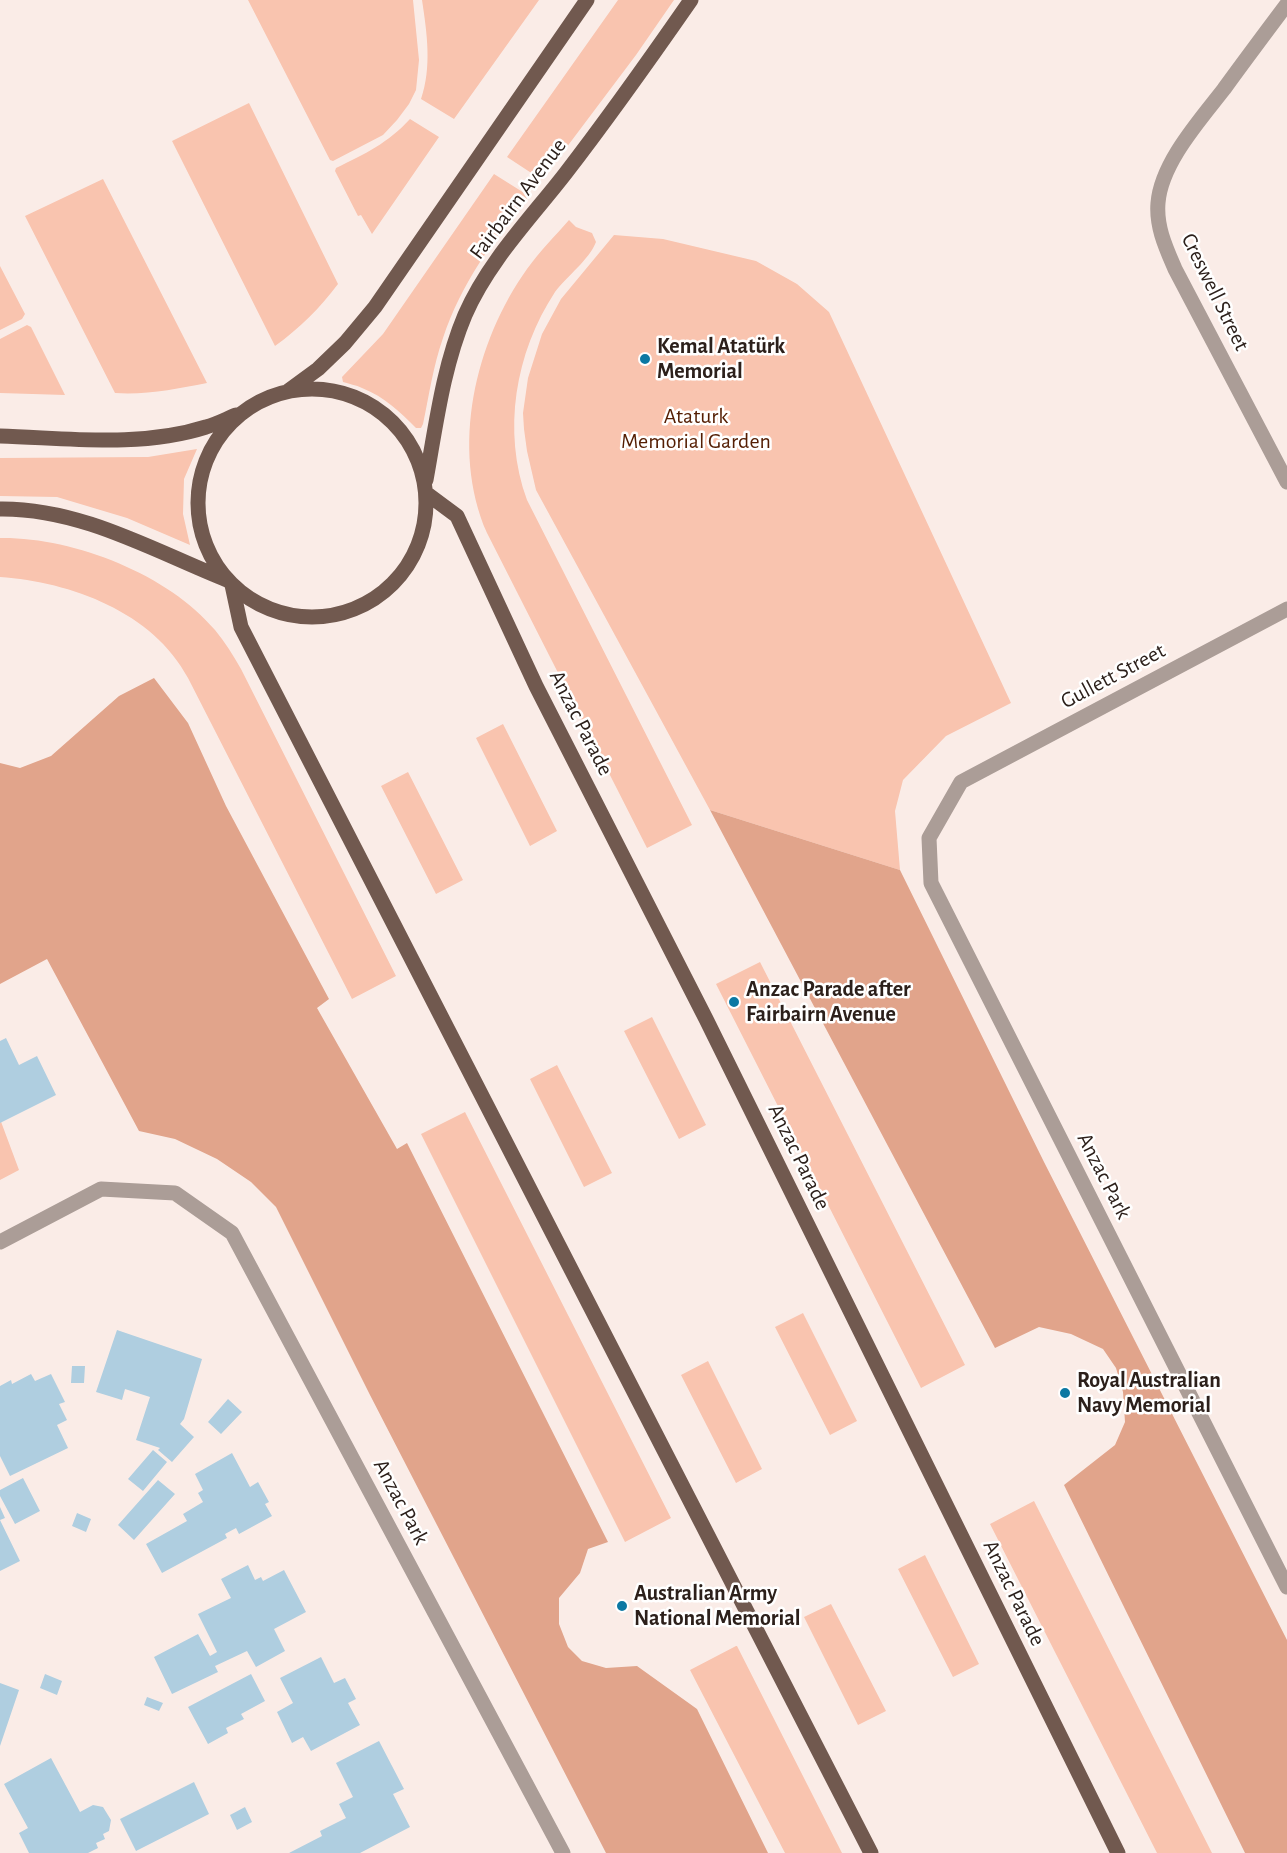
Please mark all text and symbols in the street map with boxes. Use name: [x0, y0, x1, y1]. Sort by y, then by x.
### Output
street label: Fairbairn Avenue: [464, 133, 572, 265]
street label: Creswell Street: [1175, 229, 1255, 355]
place label: Kemal Atatürk Memorial: [657, 333, 785, 384]
marker: Kemal Atatürk Memorial: [638, 352, 652, 366]
park label: Ataturk Memorial Garden: [621, 403, 771, 454]
street label: Gullett Street: [1056, 637, 1170, 715]
street label: Anzac Parade: [543, 666, 619, 780]
place label: Anzac Parade after Fairbairn Avenue: [746, 976, 911, 1028]
marker: Anzac Parade after Fairbairn Avenue: [727, 995, 741, 1009]
street label: Anzac Parade: [762, 1100, 836, 1214]
street label: Anzac Park: [1071, 1129, 1137, 1223]
place label: Royal Australian Navy Memorial: [1077, 1367, 1221, 1418]
marker: Royal Australian Navy Memorial: [1058, 1386, 1072, 1400]
street label: Anzac Park: [367, 1455, 435, 1549]
street label: Anzac Parade: [977, 1536, 1051, 1650]
place label: Australian Army National Memorial: [634, 1580, 801, 1632]
marker: Australian Army National Memorial: [615, 1599, 629, 1613]

